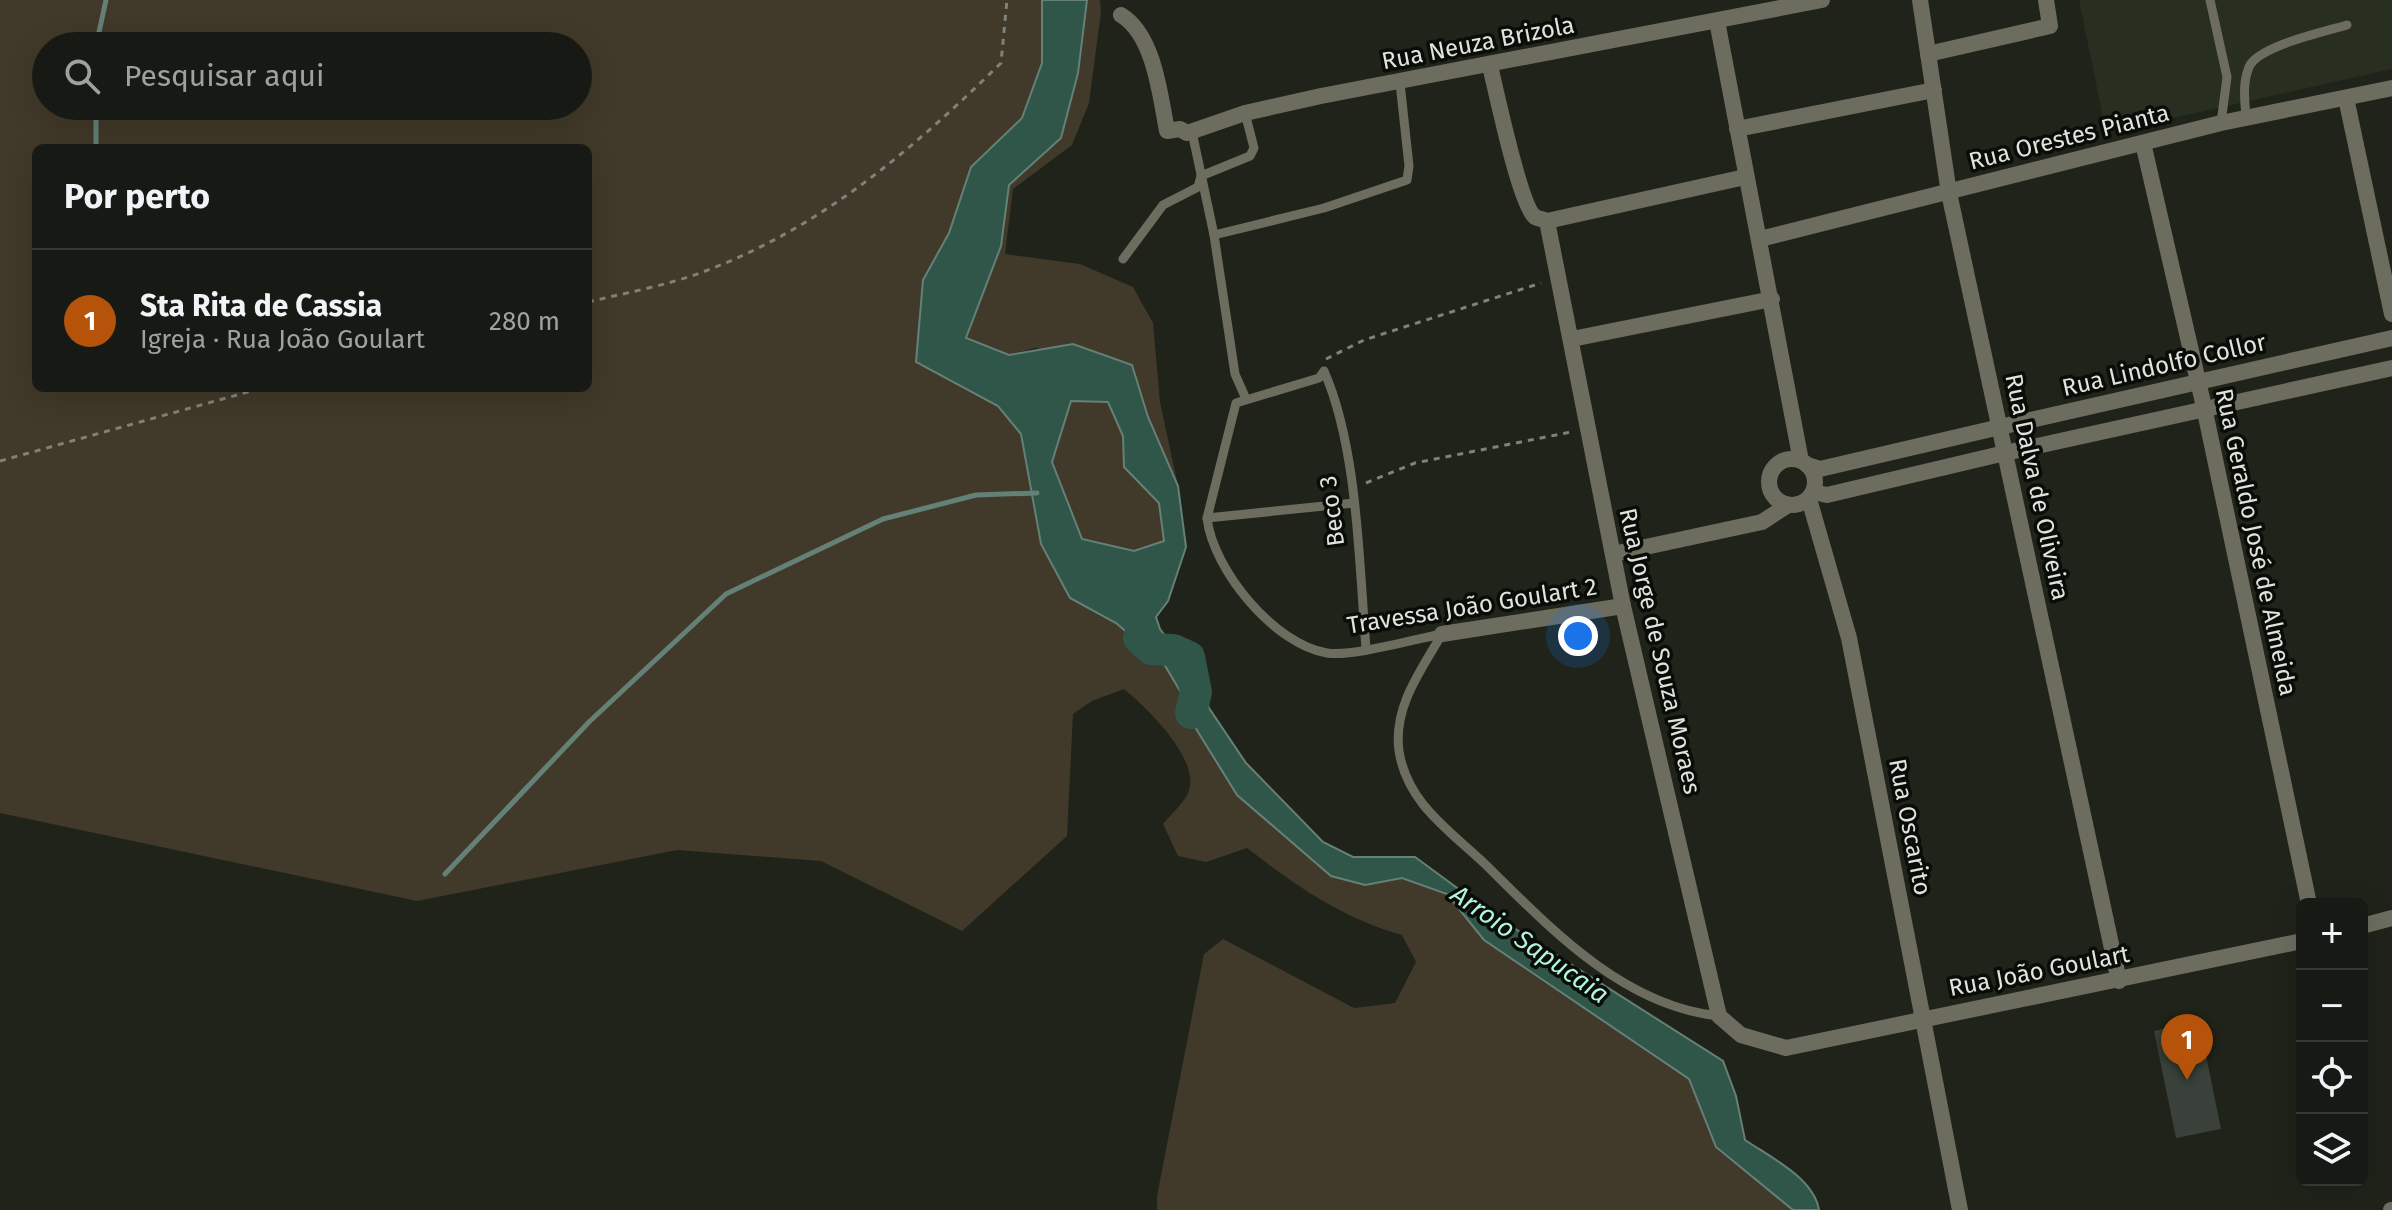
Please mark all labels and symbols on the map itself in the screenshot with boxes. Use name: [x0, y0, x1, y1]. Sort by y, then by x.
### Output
street label: Rua Neuza Brizola: [1379, 11, 1577, 75]
street label: Rua Orestes Pianta: [1966, 99, 2172, 175]
street label: Rua Lindolfo Collor: [2059, 328, 2269, 402]
street label: Rua Dalva de Oliveira: [1999, 371, 2075, 603]
street label: Rua Geraldo José de Almeida: [2210, 386, 2302, 698]
street label: Beco 3: [1314, 474, 1350, 548]
street label: Rua Jorge de Souza Moraes: [1613, 505, 1707, 797]
street label: Travessa João Goulart 2: [1345, 572, 1599, 640]
your location: [1558, 616, 1598, 656]
street label: Rua Oscarito: [1883, 756, 1937, 898]
water label: Arroio Sapucaia: [1444, 878, 1614, 1010]
street label: Rua João Goulart: [1946, 940, 2132, 1002]
pin: 1: [2161, 1014, 2213, 1080]

